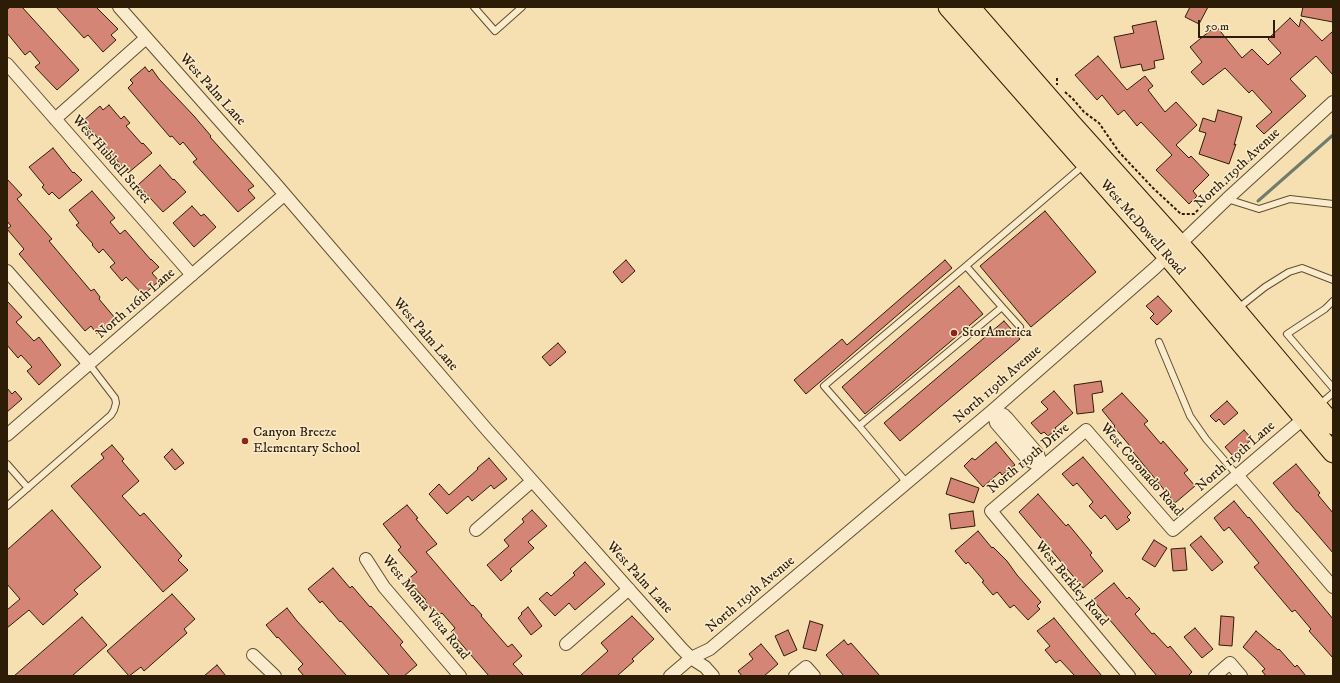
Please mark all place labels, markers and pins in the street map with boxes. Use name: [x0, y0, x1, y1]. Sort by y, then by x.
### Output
place label: StorAmerica: [962, 325, 1032, 341]
marker: StorAmerica: [949, 328, 959, 338]
place label: Canyon Breeze Elementary School: [253, 425, 360, 458]
marker: Canyon Breeze Elementary School: [240, 436, 250, 446]

